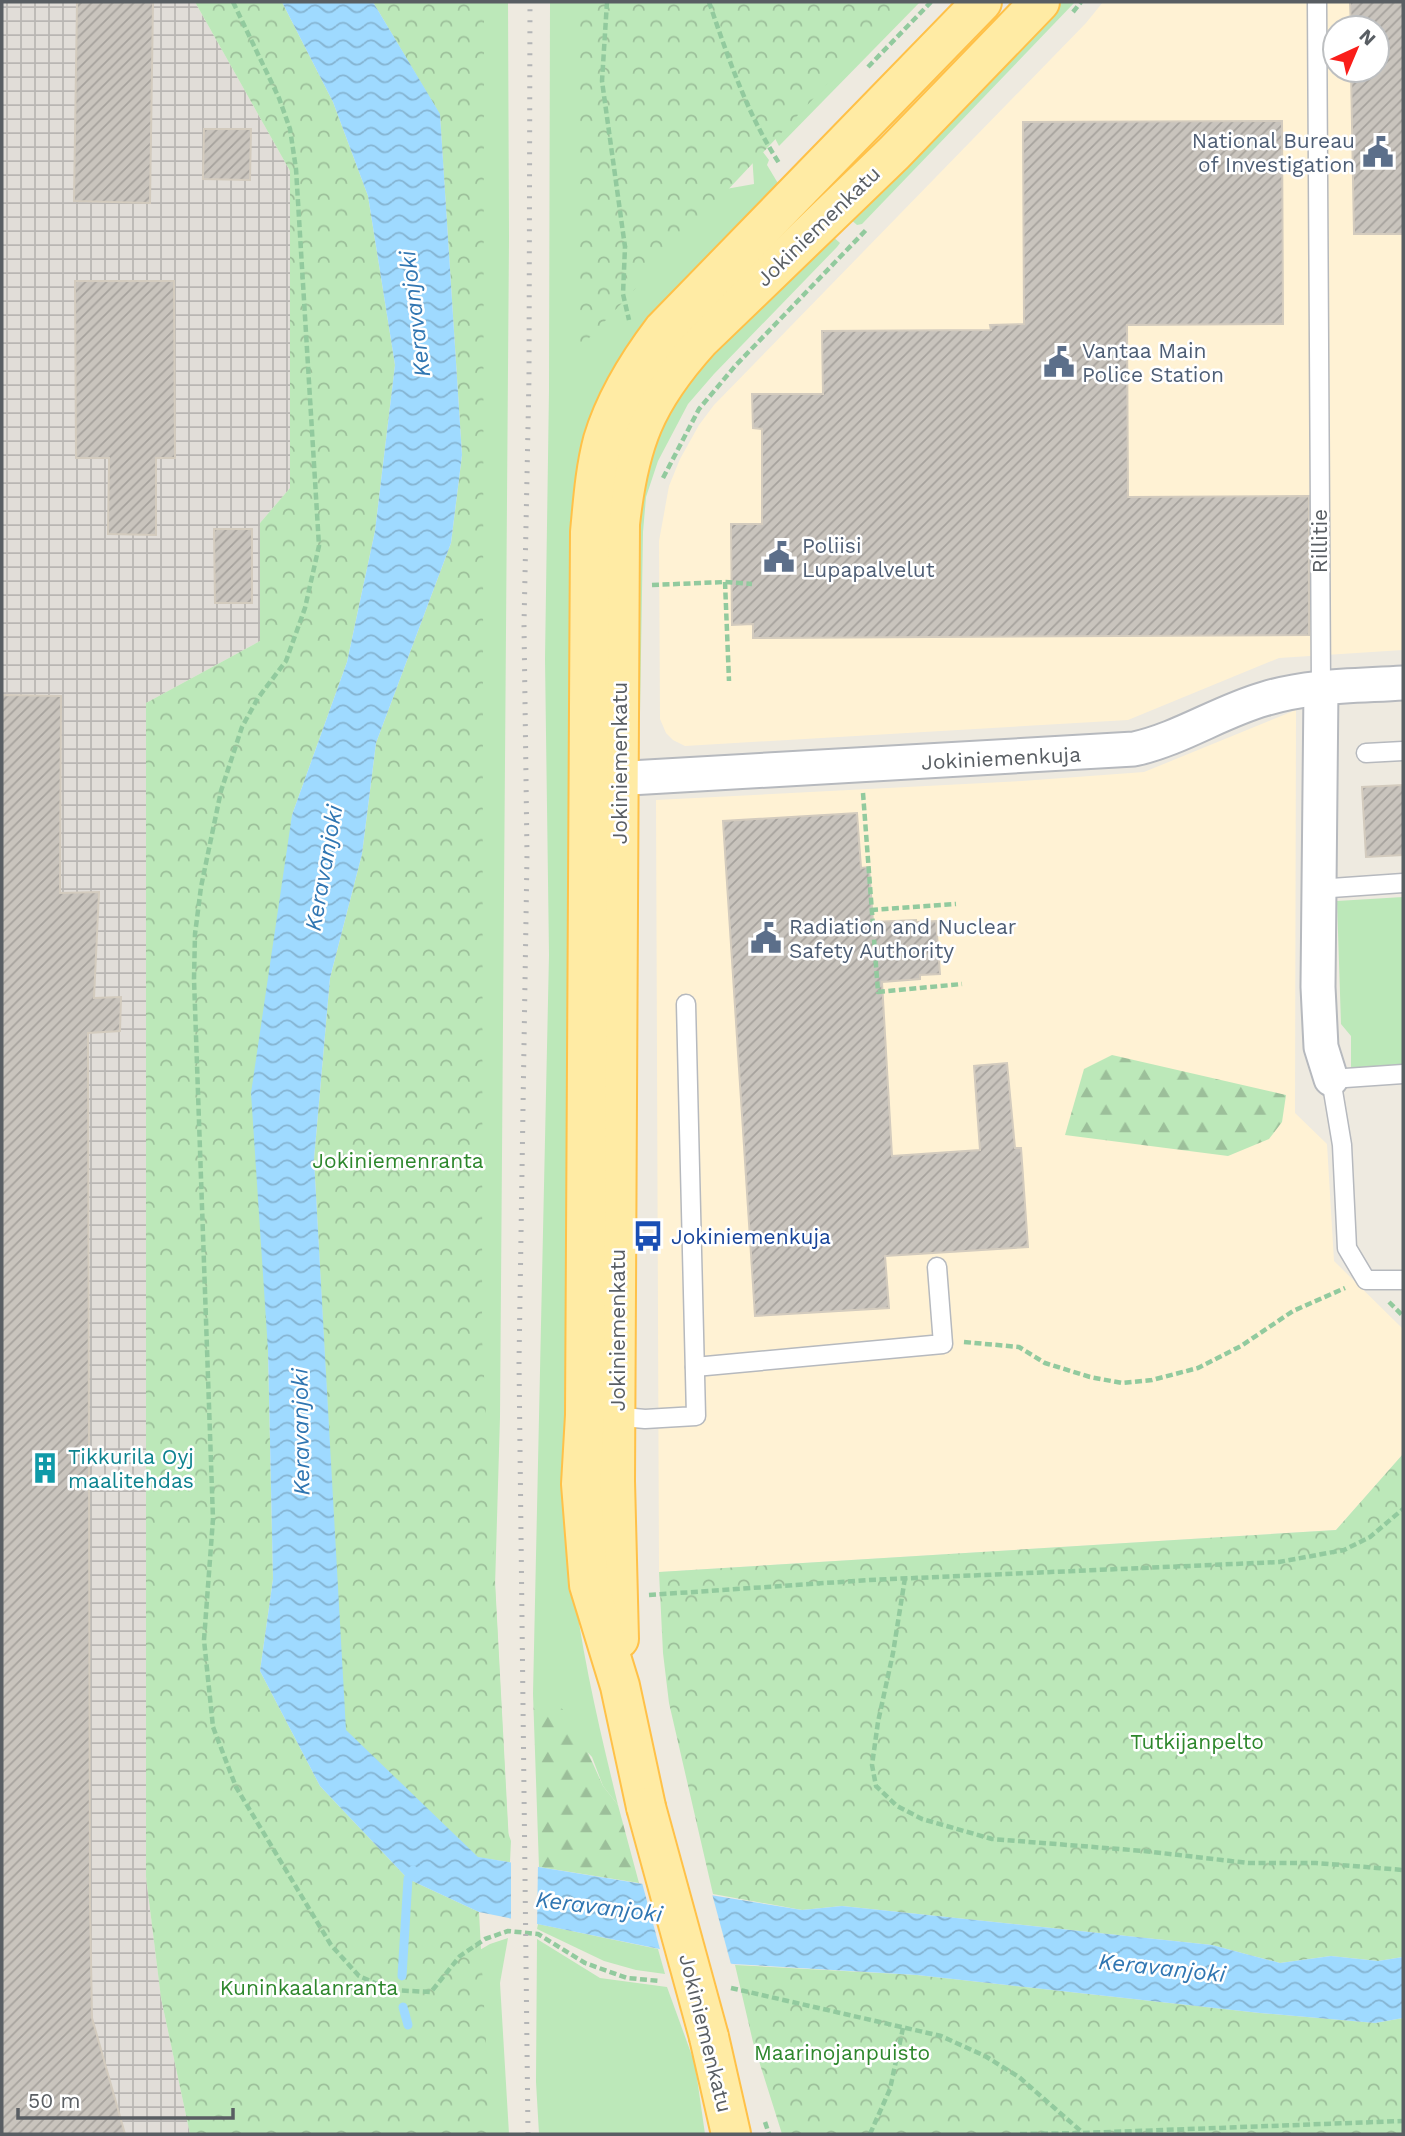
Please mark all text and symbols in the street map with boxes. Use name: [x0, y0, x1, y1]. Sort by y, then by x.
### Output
north arrow: [1321, 14, 1391, 84]
text: N: [1354, 24, 1381, 50]
place label: National Bureau of Investigation: [1192, 128, 1355, 177]
public building icon: National Bureau of Investigation: [1361, 135, 1395, 169]
street label: Jokiniemenkatu: [751, 161, 885, 291]
water label: Keravanjoki: [394, 248, 436, 379]
place label: Vantaa Main Police Station: [1082, 338, 1224, 387]
public building icon: Vantaa Main Police Station: [1042, 345, 1076, 379]
street label: Rillitie: [1307, 509, 1332, 573]
place label: Poliisi Lupapalvelut: [802, 533, 935, 582]
public building icon: Poliisi Lupapalvelut: [762, 540, 796, 574]
street label: Jokiniemenkatu: [607, 682, 632, 844]
street label: Jokiniemenkuja: [920, 741, 1082, 775]
water label: Keravanjoki: [300, 802, 349, 933]
place label: Radiation and Nuclear Safety Authority: [789, 914, 1017, 963]
public building icon: Radiation and Nuclear Safety Authority: [749, 921, 783, 955]
park label: Jokiniemenranta: [312, 1148, 484, 1173]
bus stop icon: Jokiniemenkuja: [631, 1219, 665, 1253]
place label: Jokiniemenkuja: [671, 1224, 831, 1249]
street label: Jokiniemenkatu: [605, 1249, 630, 1411]
water label: Keravanjoki: [286, 1367, 316, 1496]
place label: Tikkurila Oyj maalitehdas: [68, 1444, 194, 1493]
building icon: Tikkurila Oyj maalitehdas: [28, 1451, 62, 1485]
park label: Tutkijanpelto: [1130, 1729, 1264, 1754]
water label: Keravanjoki: [534, 1886, 665, 1928]
water label: Keravanjoki: [1097, 1948, 1228, 1988]
street label: Jokiniemenkatu: [674, 1951, 738, 2115]
park label: Kuninkaalanranta: [220, 1975, 398, 2000]
park label: Maarinojanpuisto: [754, 2040, 930, 2065]
scale bar: [18, 2076, 233, 2120]
text: 50 m: [28, 2088, 80, 2113]

